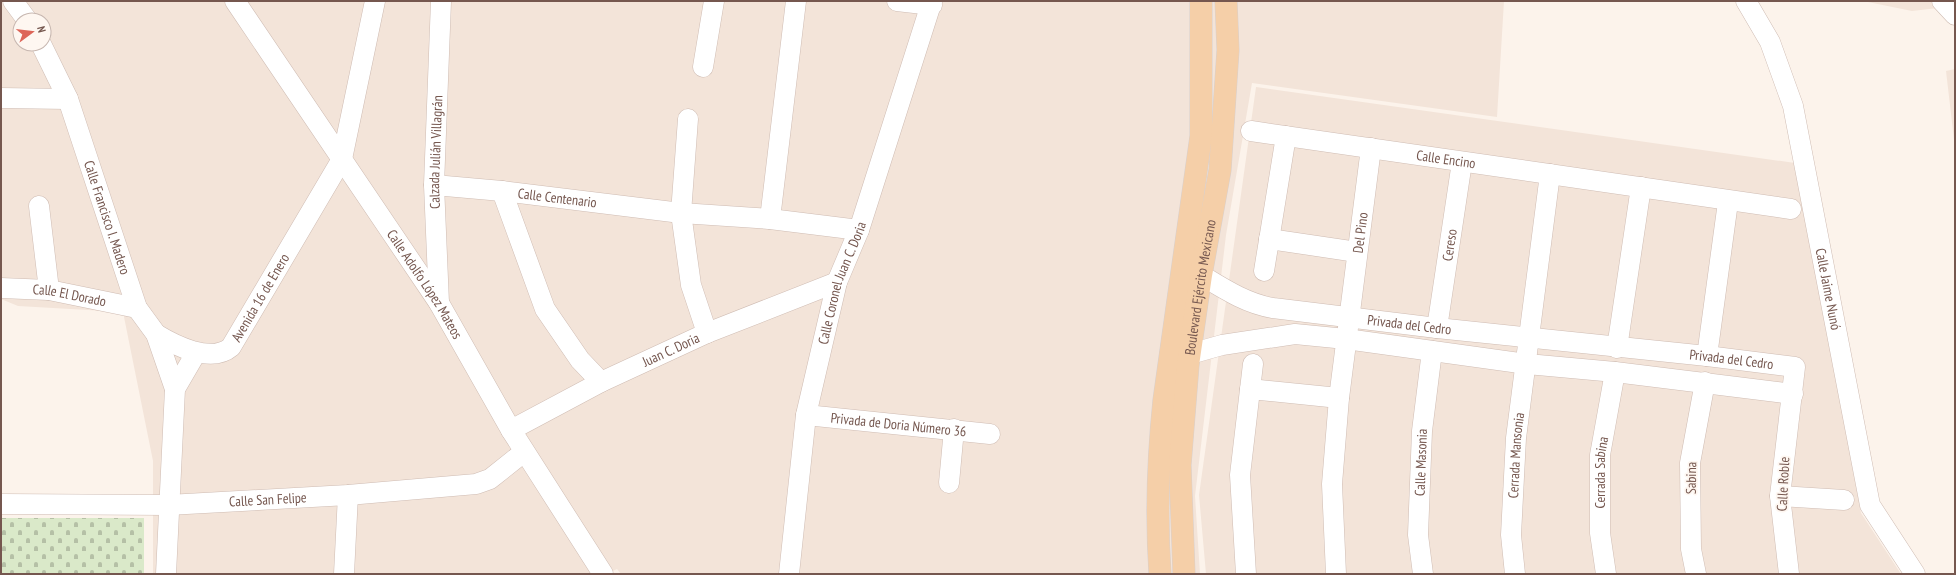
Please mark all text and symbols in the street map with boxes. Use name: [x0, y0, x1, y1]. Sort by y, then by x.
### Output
north arrow: [12, 12, 52, 52]
text: N: [34, 25, 49, 34]
street label: Calzada Julián Villagrán: [425, 95, 446, 209]
street label: Calle Encino: [1415, 146, 1477, 172]
street label: Calle Francisco I. Madero: [80, 158, 134, 277]
street label: Calle Centenario: [517, 184, 598, 212]
street label: Del Pino: [1349, 211, 1372, 254]
street label: Boulevard Ejército Mexicano: [1181, 218, 1220, 356]
street label: Calle Coronel Juan C. Doria: [814, 219, 870, 346]
street label: Calle Adolfo López Mateos: [383, 226, 467, 342]
street label: Cereso: [1438, 228, 1461, 262]
street label: Calle Jaime Nunó: [1812, 247, 1845, 332]
street label: Avenida 16 de Enero: [227, 250, 293, 345]
street label: Calle El Dorado: [32, 280, 108, 310]
street label: Privada del Cedro: [1366, 311, 1452, 338]
street label: Juan C. Doria: [638, 329, 702, 371]
street label: Privada del Cedro: [1689, 345, 1774, 373]
street label: Privada de Doria Número 36: [830, 409, 967, 441]
street label: Cerrada Mansonia: [1504, 411, 1528, 499]
street label: Calle Masonia: [1411, 428, 1431, 496]
street label: Cerrada Sabina: [1591, 435, 1612, 509]
street label: Calle Roble: [1773, 456, 1793, 512]
street label: Sabina: [1682, 462, 1700, 494]
street label: Calle San Felipe: [229, 488, 307, 511]

